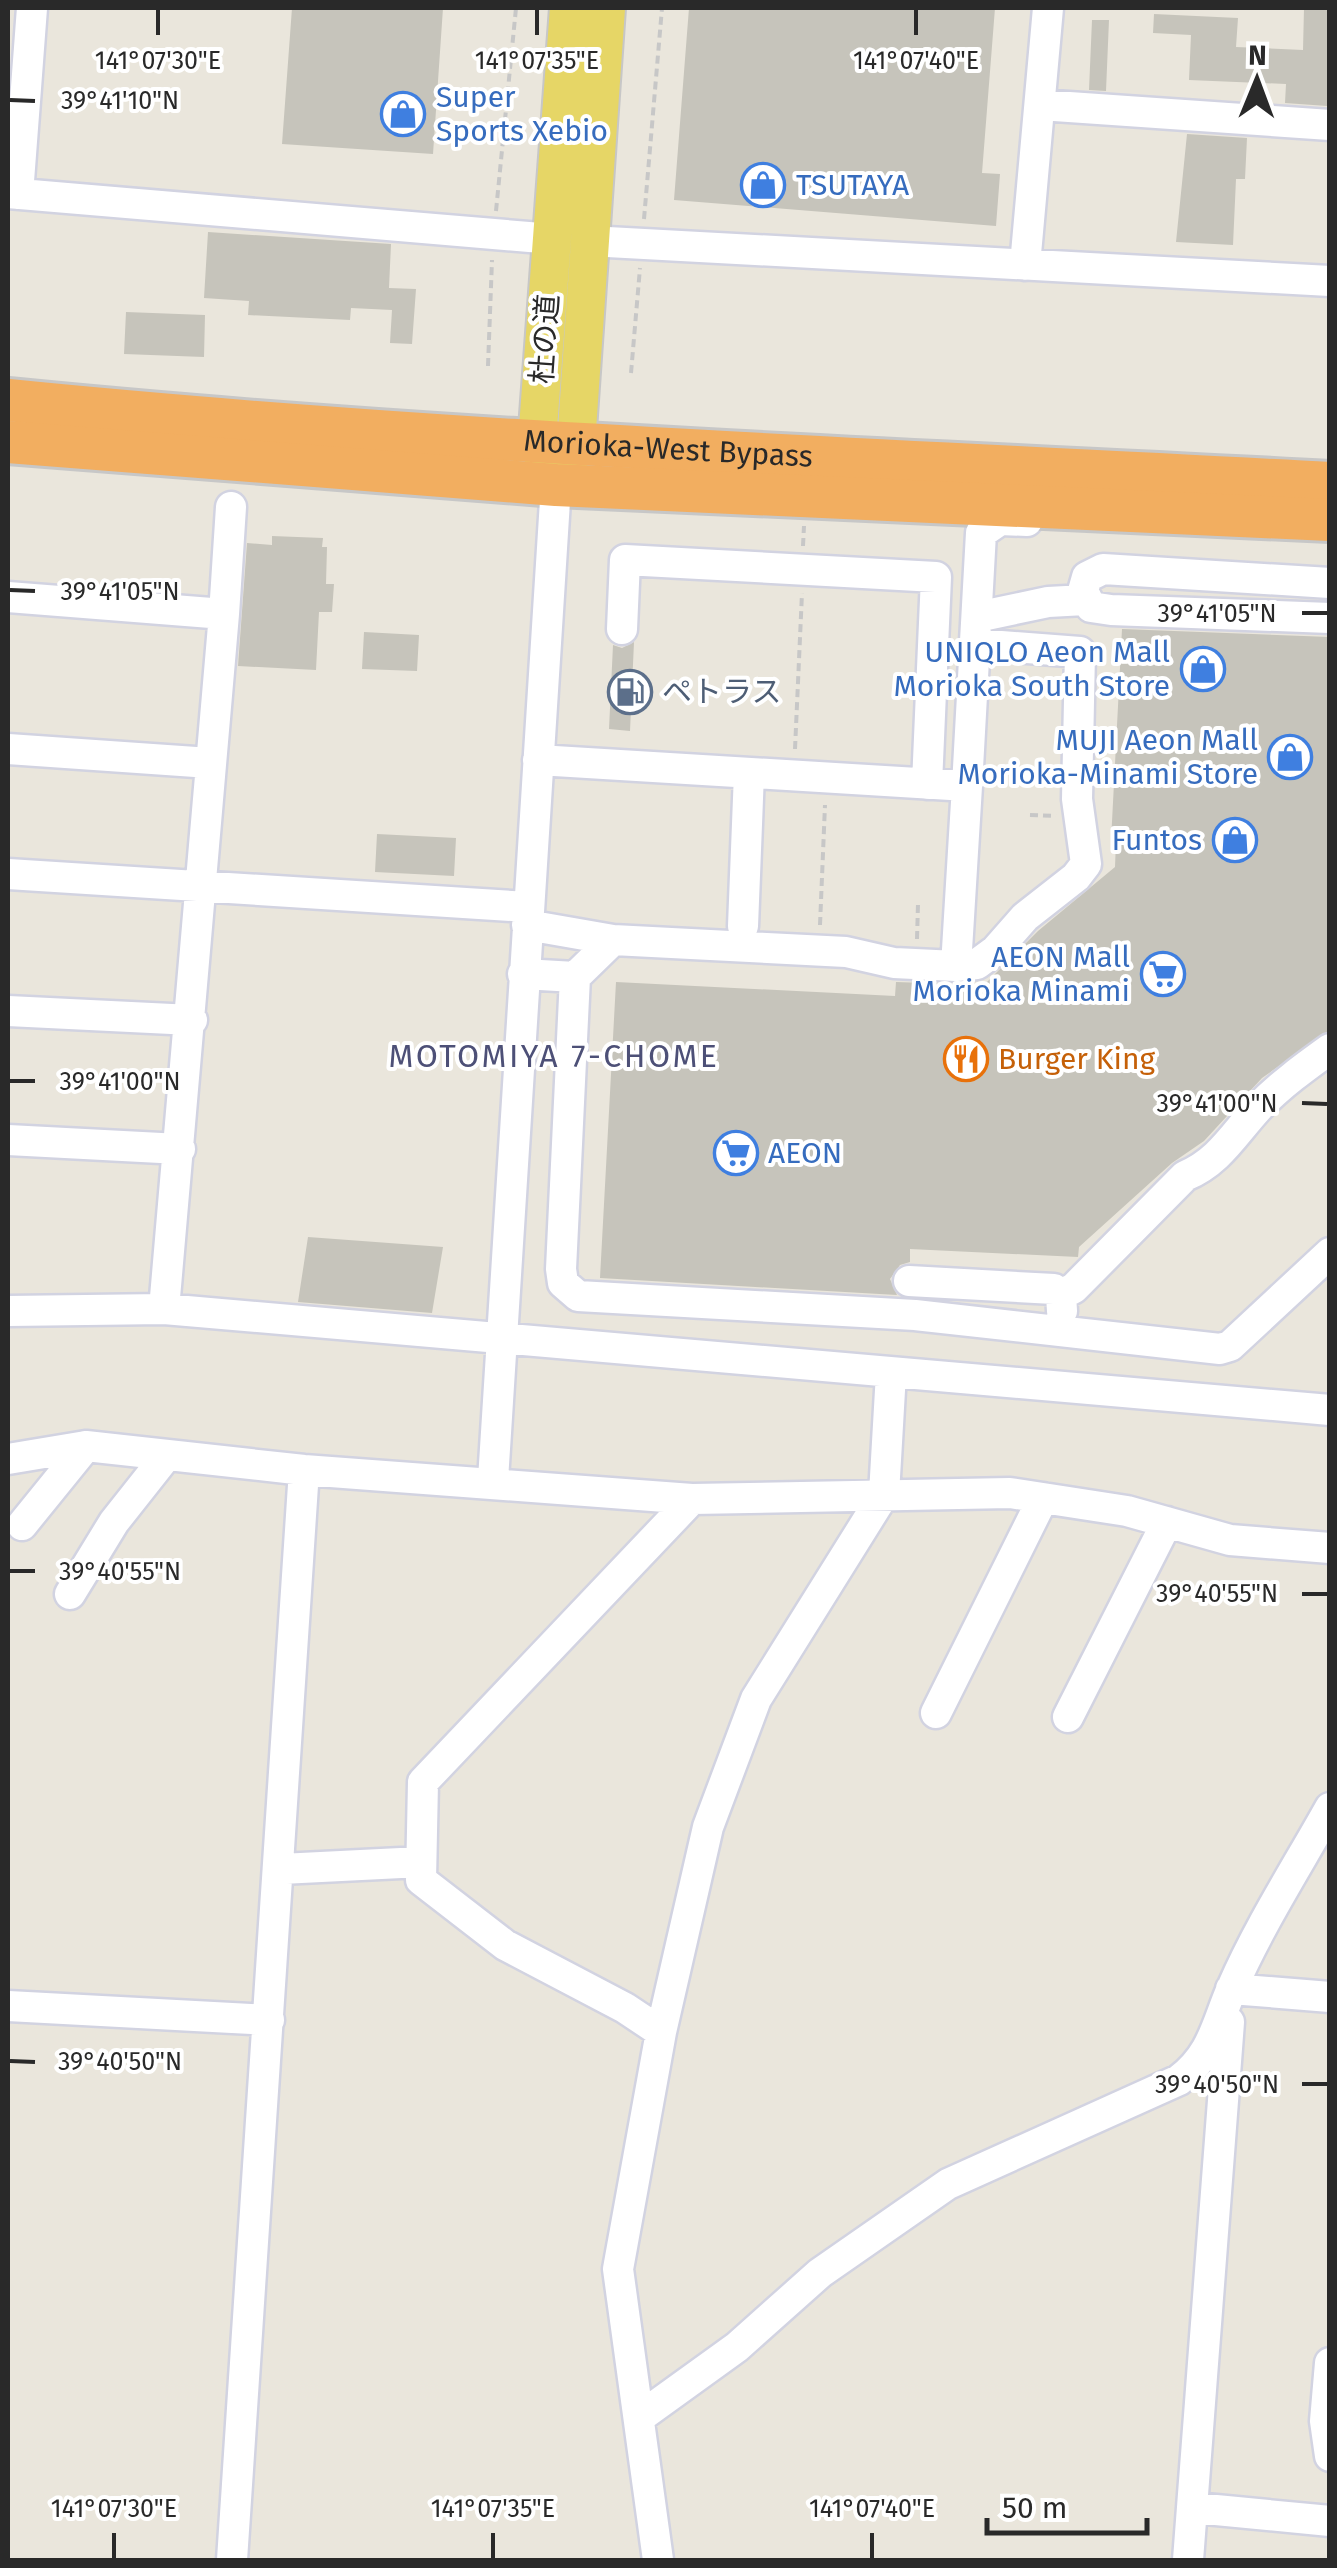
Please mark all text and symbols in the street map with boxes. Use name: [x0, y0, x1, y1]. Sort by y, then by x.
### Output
north arrow: [1207, 30, 1307, 130]
text: N: [1248, 39, 1267, 72]
text: 141°07'30"E: [95, 46, 221, 76]
text: 141°07'35"E: [475, 46, 599, 76]
text: 141°07'40"E: [853, 46, 979, 76]
place label: Super Sports Xebio: [436, 79, 608, 149]
text: 39°41'10"N: [61, 86, 179, 116]
shop icon: Super Sports Xebio: [380, 91, 426, 137]
shop icon: TSUTAYA: [740, 162, 786, 208]
place label: TSUTAYA: [796, 167, 910, 203]
street label: 杜の道: [524, 293, 566, 385]
street label: Morioka-West Bypass: [523, 423, 814, 475]
text: 39°41'05"N: [60, 577, 180, 607]
text: 39°41'05"N: [1157, 599, 1277, 629]
place label: UNIQLO Aeon Mall Morioka South Store: [893, 634, 1170, 704]
shop icon: UNIQLO Aeon Mall Morioka South Store: [1180, 646, 1226, 692]
fuel station icon: ペトラス: [607, 669, 653, 715]
place label: ペトラス: [662, 674, 781, 710]
place label: MUJI Aeon Mall Morioka-Minami Store: [957, 722, 1258, 792]
shop icon: MUJI Aeon Mall Morioka-Minami Store: [1267, 734, 1313, 780]
shop icon: Funtos: [1212, 817, 1258, 863]
place label: Funtos: [1111, 822, 1202, 858]
place label: AEON Mall Morioka Minami: [913, 939, 1130, 1009]
supermarket icon: AEON Mall Morioka Minami: [1140, 951, 1186, 997]
restaurant icon: Burger King: [943, 1036, 989, 1082]
district label: MOTOMIYA 7-CHOME: [389, 1037, 719, 1075]
place label: Burger King: [998, 1041, 1156, 1077]
text: 39°41'00"N: [60, 1067, 180, 1097]
text: 39°41'00"N: [1157, 1089, 1277, 1119]
supermarket icon: AEON: [713, 1130, 759, 1176]
place label: AEON: [768, 1135, 842, 1171]
text: 39°40'55"N: [59, 1557, 181, 1587]
text: 39°40'55"N: [1156, 1579, 1278, 1609]
text: 39°40'50"N: [58, 2047, 182, 2077]
text: 39°40'50"N: [1155, 2070, 1279, 2100]
scale bar: [987, 2473, 1147, 2535]
text: 50 m: [1002, 2490, 1067, 2526]
text: 141°07'30"E: [51, 2494, 177, 2524]
text: 141°07'35"E: [431, 2494, 555, 2524]
text: 141°07'40"E: [809, 2494, 935, 2524]

